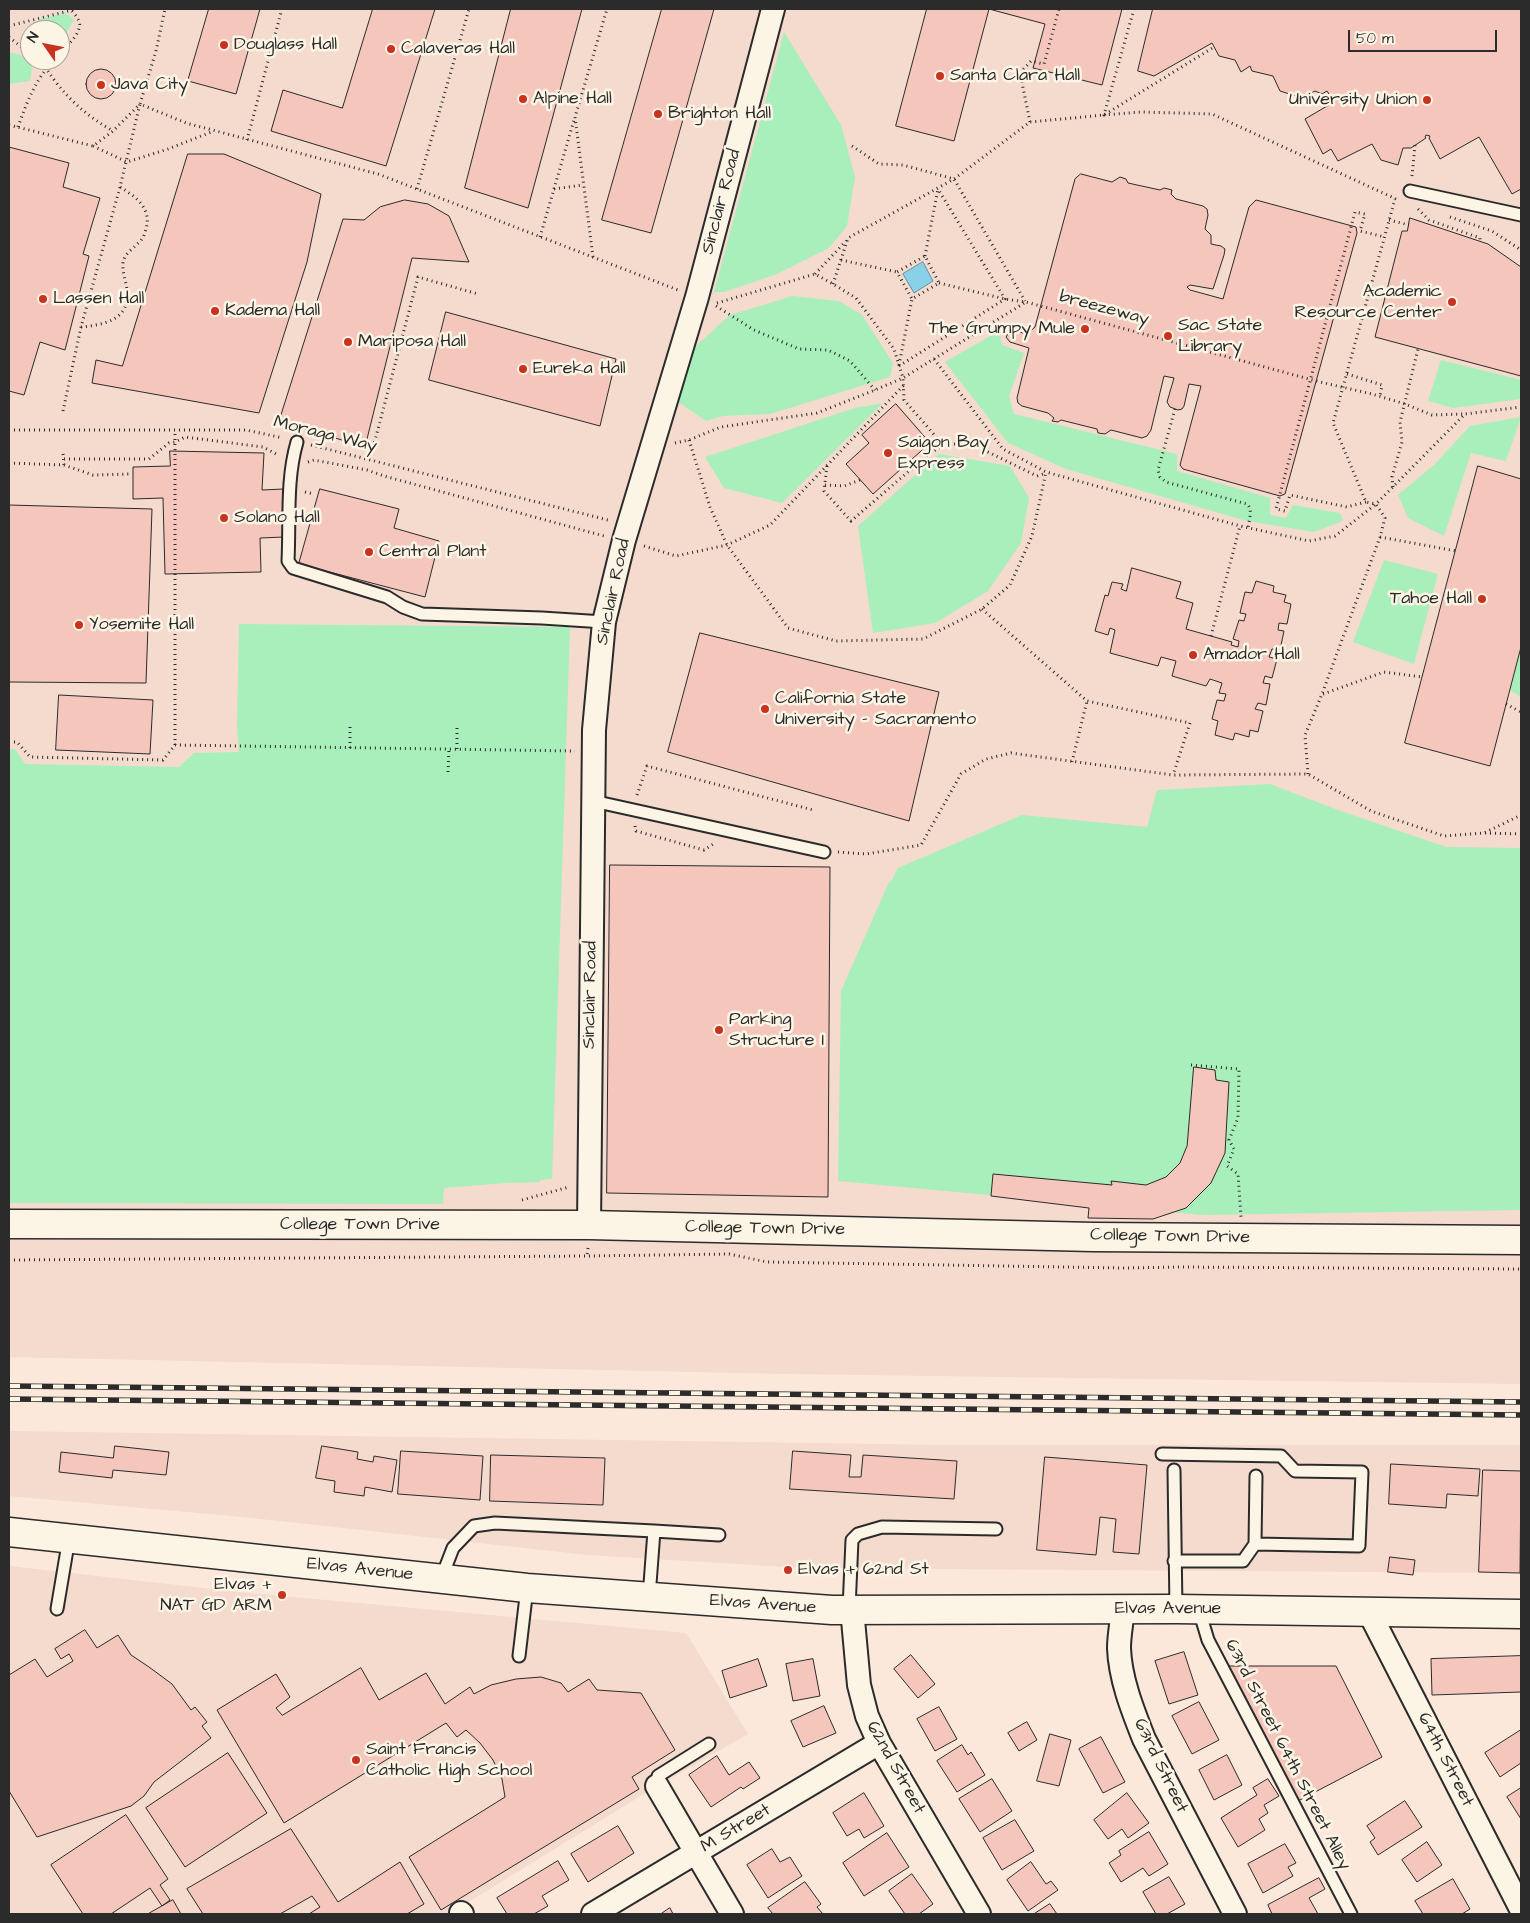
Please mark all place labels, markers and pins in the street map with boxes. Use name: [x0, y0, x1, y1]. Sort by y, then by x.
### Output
place label: Douglass Hall: [234, 34, 337, 56]
place label: Calaveras Hall: [401, 38, 515, 60]
marker: Douglass Hall: [218, 39, 230, 51]
marker: Calaveras Hall: [385, 43, 397, 55]
place label: Santa Clara Hall: [950, 65, 1080, 87]
marker: Santa Clara Hall: [934, 70, 946, 82]
place label: Java City: [111, 74, 188, 96]
marker: Java City: [95, 79, 107, 91]
place label: Alpine Hall: [533, 88, 612, 110]
place label: University Union: [1289, 89, 1417, 111]
marker: Alpine Hall: [517, 93, 529, 105]
marker: University Union: [1421, 94, 1433, 106]
place label: Brighton Hall: [668, 103, 771, 125]
marker: Brighton Hall: [652, 108, 664, 120]
place label: Academic Resource Center: [1294, 281, 1442, 324]
place label: Lassen Hall: [53, 288, 144, 310]
marker: Lassen Hall: [37, 293, 49, 305]
marker: Academic Resource Center: [1446, 296, 1458, 308]
place label: Kadema Hall: [225, 300, 320, 322]
marker: Kadema Hall: [209, 305, 221, 317]
place label: Sac State Library: [1178, 315, 1262, 358]
place label: The Grumpy Mule: [929, 318, 1075, 340]
marker: The Grumpy Mule: [1079, 323, 1091, 335]
marker: Sac State Library: [1162, 330, 1174, 342]
place label: Mariposa Hall: [358, 331, 466, 353]
marker: Mariposa Hall: [342, 336, 354, 348]
place label: Eureka Hall: [533, 358, 626, 380]
marker: Eureka Hall: [517, 363, 529, 375]
place label: Saigon Bay Express: [898, 432, 989, 474]
marker: Saigon Bay Express: [882, 447, 894, 459]
place label: Solano Hall: [234, 507, 320, 529]
marker: Solano Hall: [218, 512, 230, 524]
place label: Central Plant: [379, 541, 487, 563]
marker: Central Plant: [363, 546, 375, 558]
place label: Tahoe Hall: [1390, 588, 1472, 610]
marker: Tahoe Hall: [1476, 593, 1488, 605]
place label: Yosemite Hall: [89, 614, 194, 636]
marker: Yosemite Hall: [73, 619, 85, 631]
place label: Amador Hall: [1203, 644, 1300, 666]
marker: Amador Hall: [1187, 649, 1199, 661]
place label: California State University - Sacramento: [775, 688, 976, 731]
marker: California State University - Sacramento: [759, 703, 771, 715]
place label: Parking Structure I: [729, 1009, 824, 1052]
marker: Parking Structure I: [713, 1024, 725, 1036]
place label: Elvas + 62nd St: [798, 1559, 929, 1581]
marker: Elvas + 62nd St: [782, 1564, 794, 1576]
place label: Elvas + NAT GD ARM: [160, 1574, 272, 1616]
marker: Elvas + NAT GD ARM: [276, 1589, 288, 1601]
place label: Saint Francis Catholic High School: [366, 1739, 532, 1782]
marker: Saint Francis Catholic High School: [350, 1754, 362, 1766]

